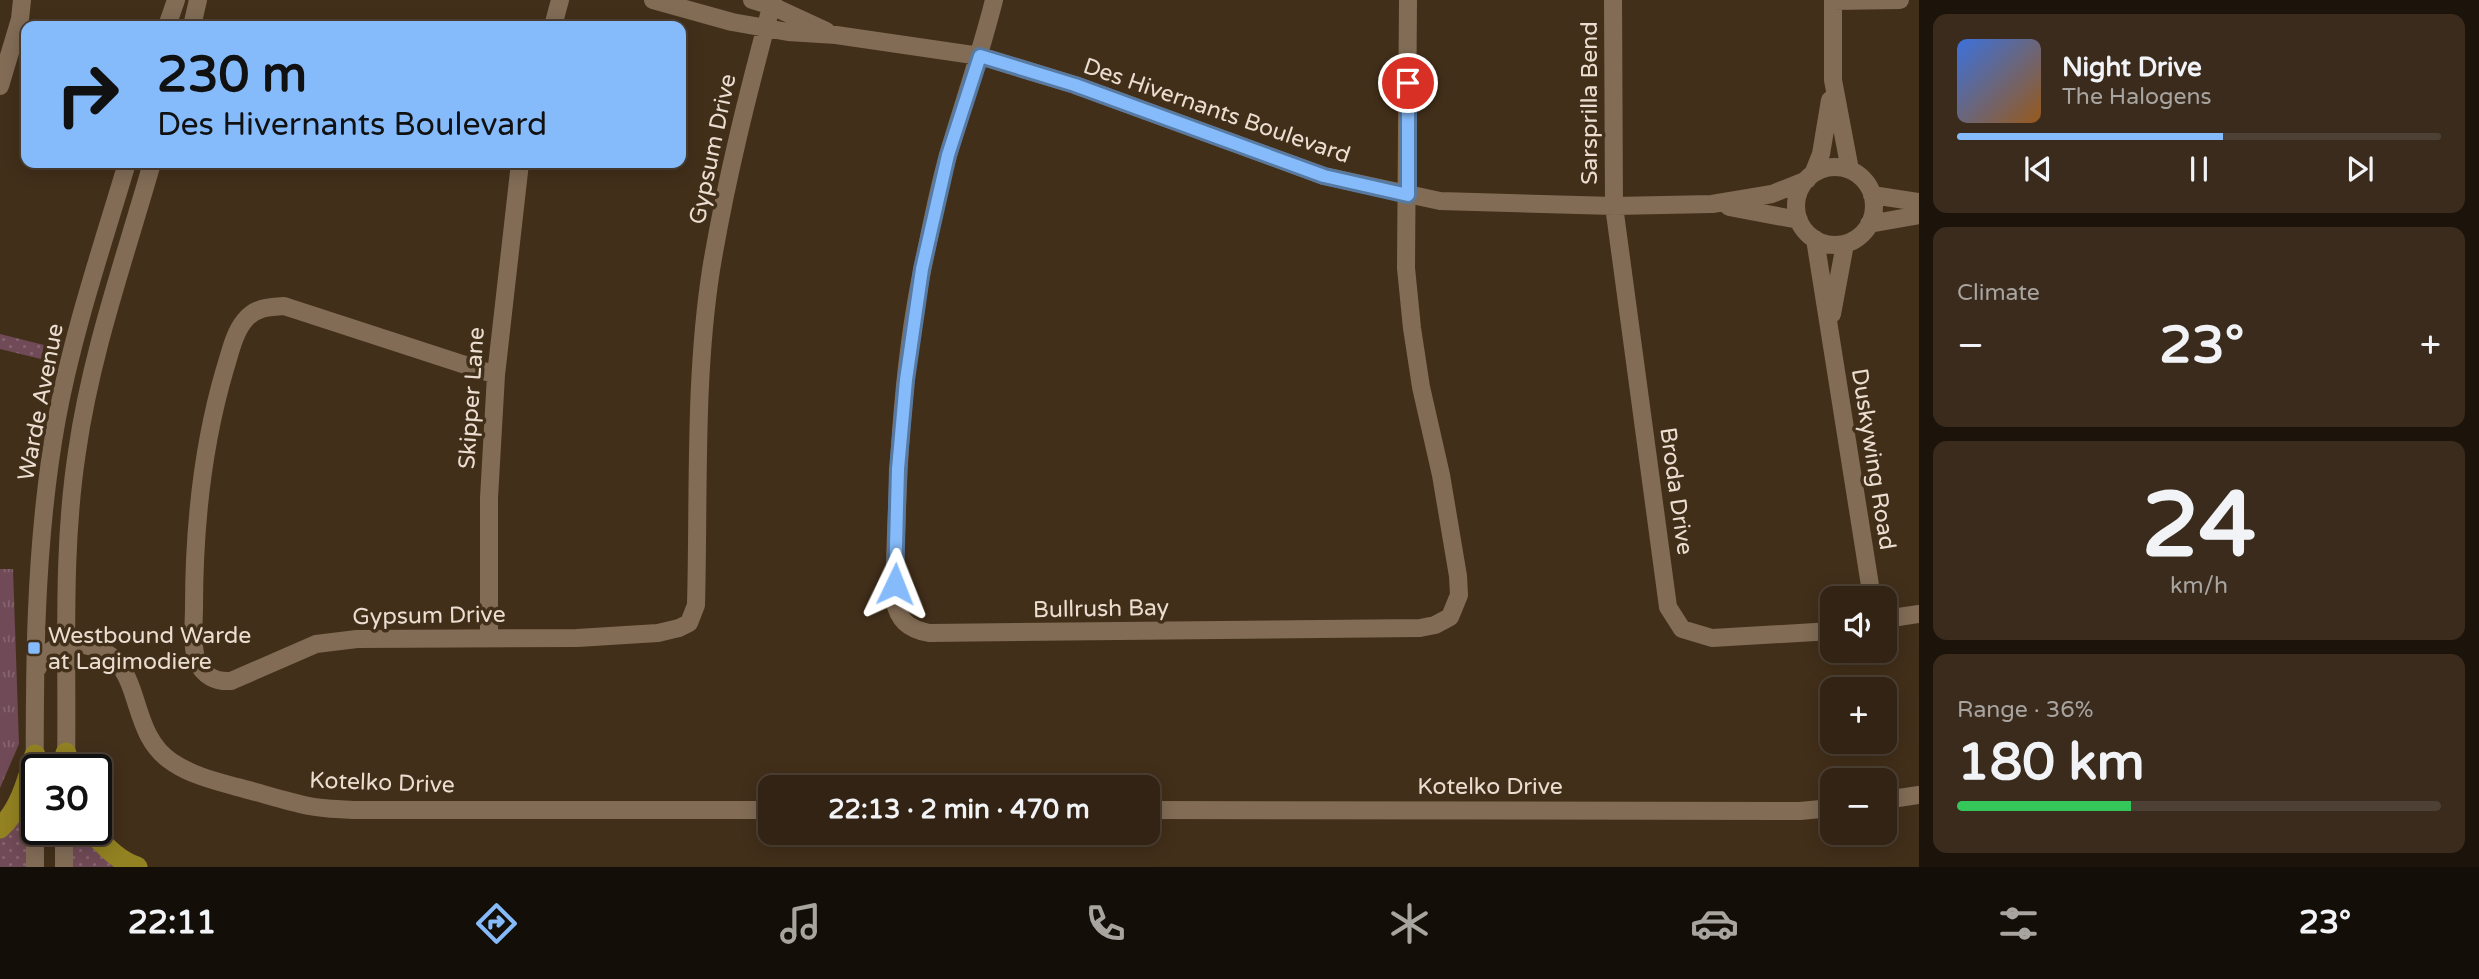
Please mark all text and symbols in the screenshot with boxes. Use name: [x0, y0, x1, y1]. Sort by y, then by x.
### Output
street label: Sarsprilla Bend: [1576, 21, 1604, 185]
text: 230 m: [157, 46, 307, 105]
icon: right: [42, 49, 133, 140]
street label: Des Hivernants Boulevard: [1080, 52, 1354, 170]
text: Night Drive: [2062, 52, 2202, 83]
pin: [1378, 53, 1438, 113]
icon: arrive: [1389, 64, 1427, 102]
street label: Gypsum Drive: [683, 71, 743, 227]
text: The Halogens: [2062, 83, 2211, 111]
text: Des Hivernants Boulevard: [157, 106, 547, 144]
icon: previous: [2019, 150, 2057, 188]
icon: pause: [2180, 150, 2218, 188]
icon: next: [2341, 150, 2379, 188]
text: Climate: [1957, 279, 2040, 307]
text: 23°: [2159, 314, 2244, 377]
street label: Warde Avenue: [12, 321, 70, 483]
text: −: [1957, 323, 1984, 369]
text: +: [2420, 323, 2441, 369]
street label: Skipper Lane: [453, 326, 491, 470]
street label: Duskywing Road: [1845, 366, 1901, 552]
street label: Broda Drive: [1653, 426, 1699, 557]
text: 24: [2142, 471, 2256, 581]
position arrow: [858, 547, 932, 621]
text: km/h: [2170, 572, 2228, 600]
map controls: [1820, 586, 1897, 845]
button: sound: [1820, 586, 1897, 663]
street label: Bullrush Bay: [1033, 594, 1169, 624]
street label: Gypsum Drive: [352, 601, 506, 631]
place label: Westbound Warde at Lagimodiere: [48, 622, 251, 676]
marker: Westbound Warde at Lagimodiere: [26, 640, 42, 656]
button: +: [1820, 677, 1897, 754]
text: Range · 36%: [1957, 696, 2093, 724]
text: 180 km: [1957, 731, 2145, 794]
speed limit sign: 30: [21, 754, 112, 845]
street label: Kotelko Drive: [309, 766, 455, 800]
button: −: [1820, 768, 1897, 845]
street label: Kotelko Drive: [1417, 773, 1563, 801]
text: 22:13 · 2 min · 470 m: [828, 794, 1090, 825]
icon: directions: [472, 899, 521, 948]
icon: music: [776, 899, 825, 948]
icon: phone: [1081, 899, 1130, 948]
icon: climate: [1385, 899, 1434, 948]
icon: car: [1690, 899, 1739, 948]
icon: filters: [1994, 899, 2043, 948]
text: 22:11: [128, 904, 216, 942]
text: 23°: [2299, 904, 2351, 942]

